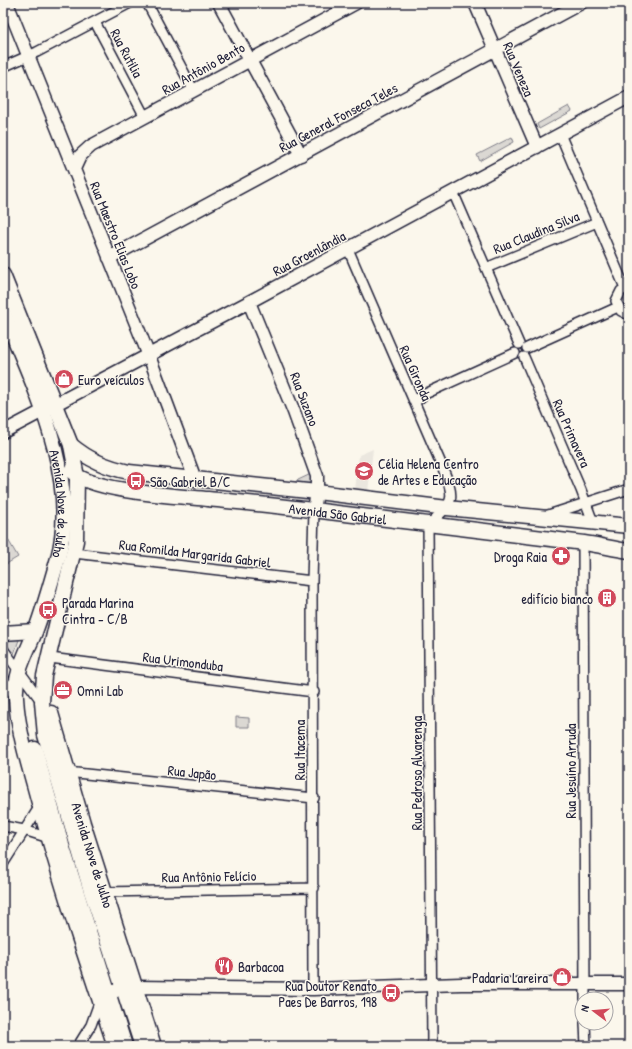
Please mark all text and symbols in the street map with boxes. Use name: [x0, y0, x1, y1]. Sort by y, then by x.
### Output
street label: Rua Rutilia: [106, 25, 148, 81]
street label: Rua Antônio Bento: [158, 37, 248, 99]
street label: Rua Veneza: [499, 39, 539, 100]
street label: Rua General Fonseca Teles: [275, 78, 401, 156]
street label: Rua Maestro Elias Lobo: [86, 179, 146, 292]
street label: Rua Claudina Silva: [490, 206, 582, 258]
street label: Rua Groenlândia: [269, 226, 349, 280]
street label: Rua Gironda: [395, 342, 437, 404]
shop icon: Euro veículos: [53, 368, 75, 390]
street label: Rua Suzano: [286, 369, 324, 429]
place label: Euro veículos: [78, 370, 144, 389]
street label: Rua Primavera: [548, 396, 596, 471]
street label: Avenida Nove de Julho: [46, 447, 73, 561]
place label: Célia Helena Centro de Artes e Educação: [378, 454, 479, 489]
school or university icon: Célia Helena Centro de Artes e Educação: [353, 460, 375, 482]
bus stop icon: São Gabriel B/C: [125, 470, 147, 492]
place label: São Gabriel B/C: [150, 472, 231, 491]
street label: Avenida São Gabriel: [288, 498, 388, 528]
street label: Rua Romilda Margarida Gabriel: [118, 534, 272, 573]
pharmacy icon: Droga Raia: [550, 545, 572, 567]
place label: Droga Raia: [494, 547, 548, 567]
building icon: edifício bianco: [596, 587, 618, 609]
place label: edifício bianco: [521, 589, 593, 608]
place label: Parada Marina Cintra - C/B: [62, 593, 134, 628]
bus stop icon: Parada Marina Cintra - C/B: [37, 599, 59, 621]
street label: Rua Urimonduba: [142, 647, 225, 675]
office icon: Omni Lab: [52, 679, 74, 701]
place label: Omni Lab: [77, 681, 124, 700]
street label: Rua Pedroso Alvarenga: [407, 715, 427, 830]
street label: Rua Itacema: [290, 719, 309, 780]
street label: Rua Jesuíno Arruda: [561, 723, 580, 818]
street label: Rua Japão: [167, 760, 217, 785]
street label: Avenida Nove de Julho: [68, 800, 119, 910]
street label: Rua Antônio Felício: [162, 866, 257, 886]
restaurant icon: Barbacoa: [213, 955, 235, 977]
place label: Barbacoa: [238, 957, 284, 976]
shop icon: Padaria Lareira: [551, 966, 573, 988]
place label: Padaria Lareira: [472, 968, 549, 987]
place label: Rua Doutor Renato Paes De Barros, 198: [278, 976, 377, 1011]
bus stop icon: Rua Doutor Renato Paes De Barros, 198: [380, 982, 402, 1004]
north arrow: [574, 991, 614, 1031]
text: N: [577, 1003, 592, 1013]

